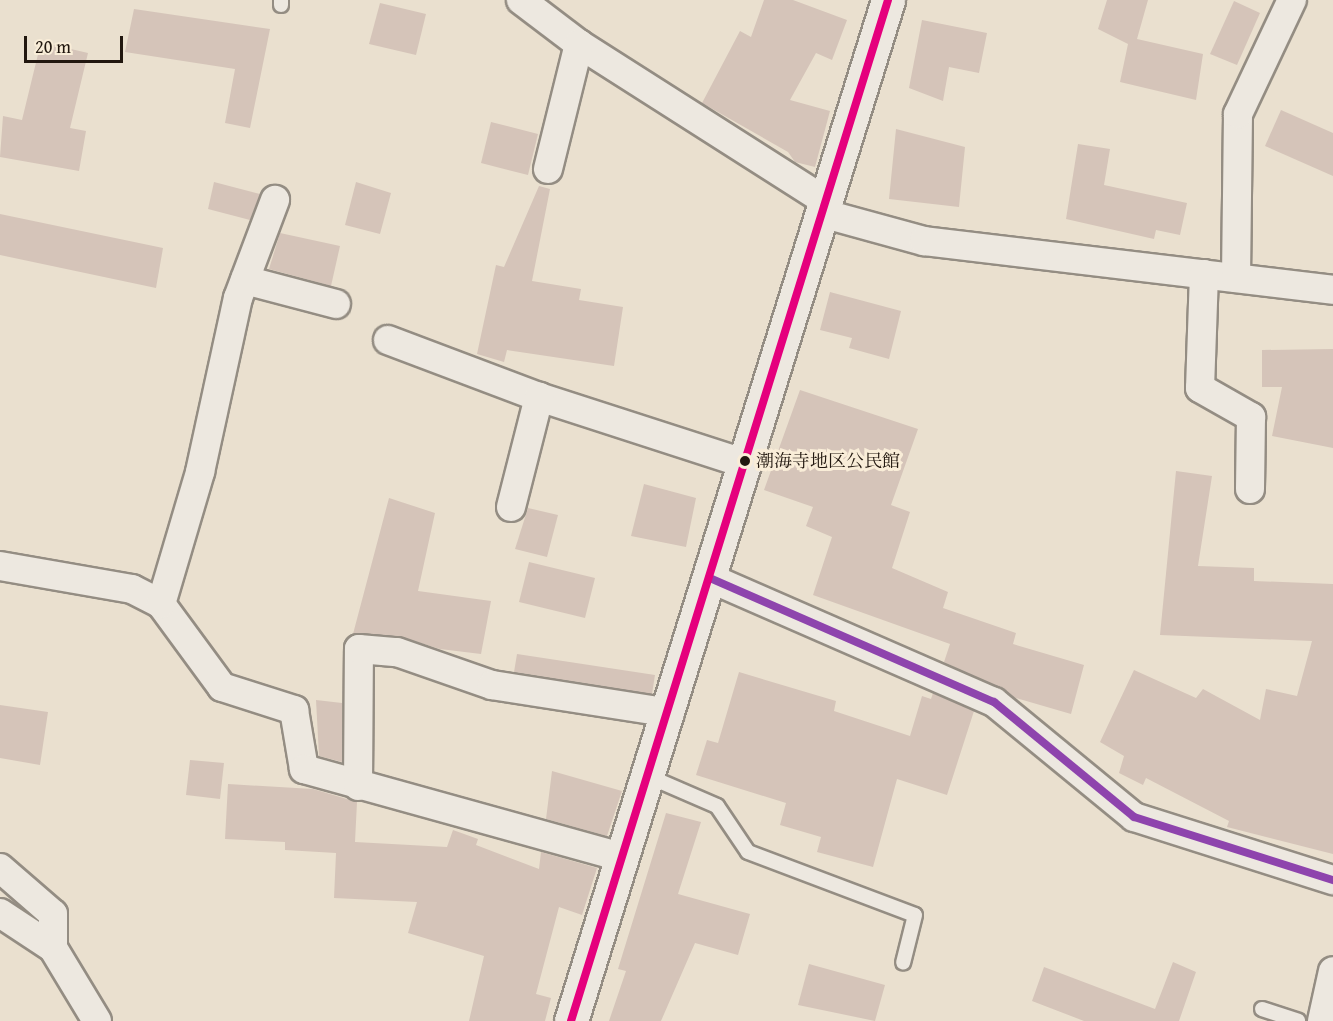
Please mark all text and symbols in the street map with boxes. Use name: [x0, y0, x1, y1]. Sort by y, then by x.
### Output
scale bar: [27, 24, 126, 62]
text: 20 m: [35, 33, 71, 60]
place label: 潮海寺地区公民館: [756, 450, 900, 472]
marker: 潮海寺地区公民館: [739, 455, 751, 467]

